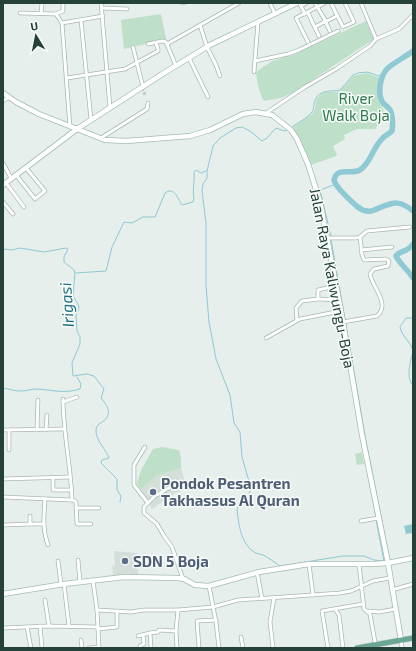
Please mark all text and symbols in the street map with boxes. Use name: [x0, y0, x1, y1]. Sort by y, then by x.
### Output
north arrow: [16, 16, 56, 56]
text: U: [29, 19, 39, 33]
park label: River Walk Boja: [322, 89, 390, 125]
street label: Jalan Raya Kaliwungu-Boja: [306, 186, 359, 370]
water label: Irigasi: [55, 282, 77, 328]
place label: Pondok Pesantren Takhassus Al Quran: [161, 474, 300, 510]
marker: Pondok Pesantren Takhassus Al Quran: [148, 487, 158, 497]
place label: SDN 5 Boja: [133, 552, 209, 570]
marker: SDN 5 Boja: [120, 556, 130, 566]

